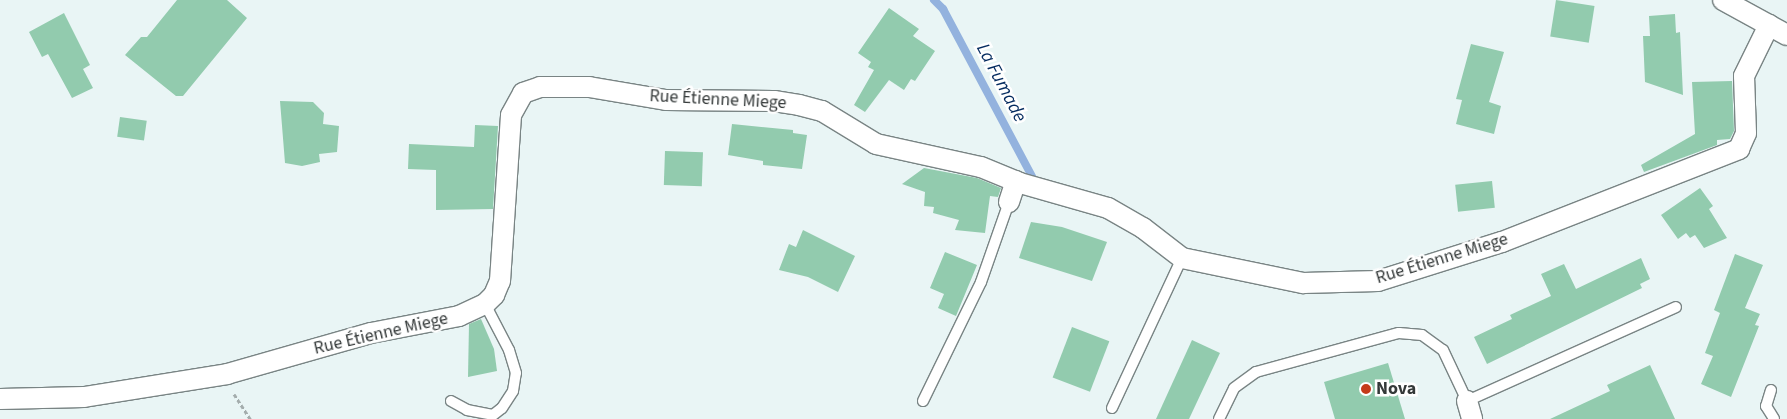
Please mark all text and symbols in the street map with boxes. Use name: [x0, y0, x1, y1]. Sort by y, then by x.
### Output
water label: La Fumade: [971, 40, 1031, 126]
street label: Rue Étienne Miege: [649, 86, 787, 114]
street label: Rue Étienne Miege: [1373, 229, 1511, 289]
street label: Rue Étienne Miege: [312, 308, 450, 360]
place label: Nova: [1376, 378, 1416, 400]
marker: Nova: [1360, 383, 1372, 395]

